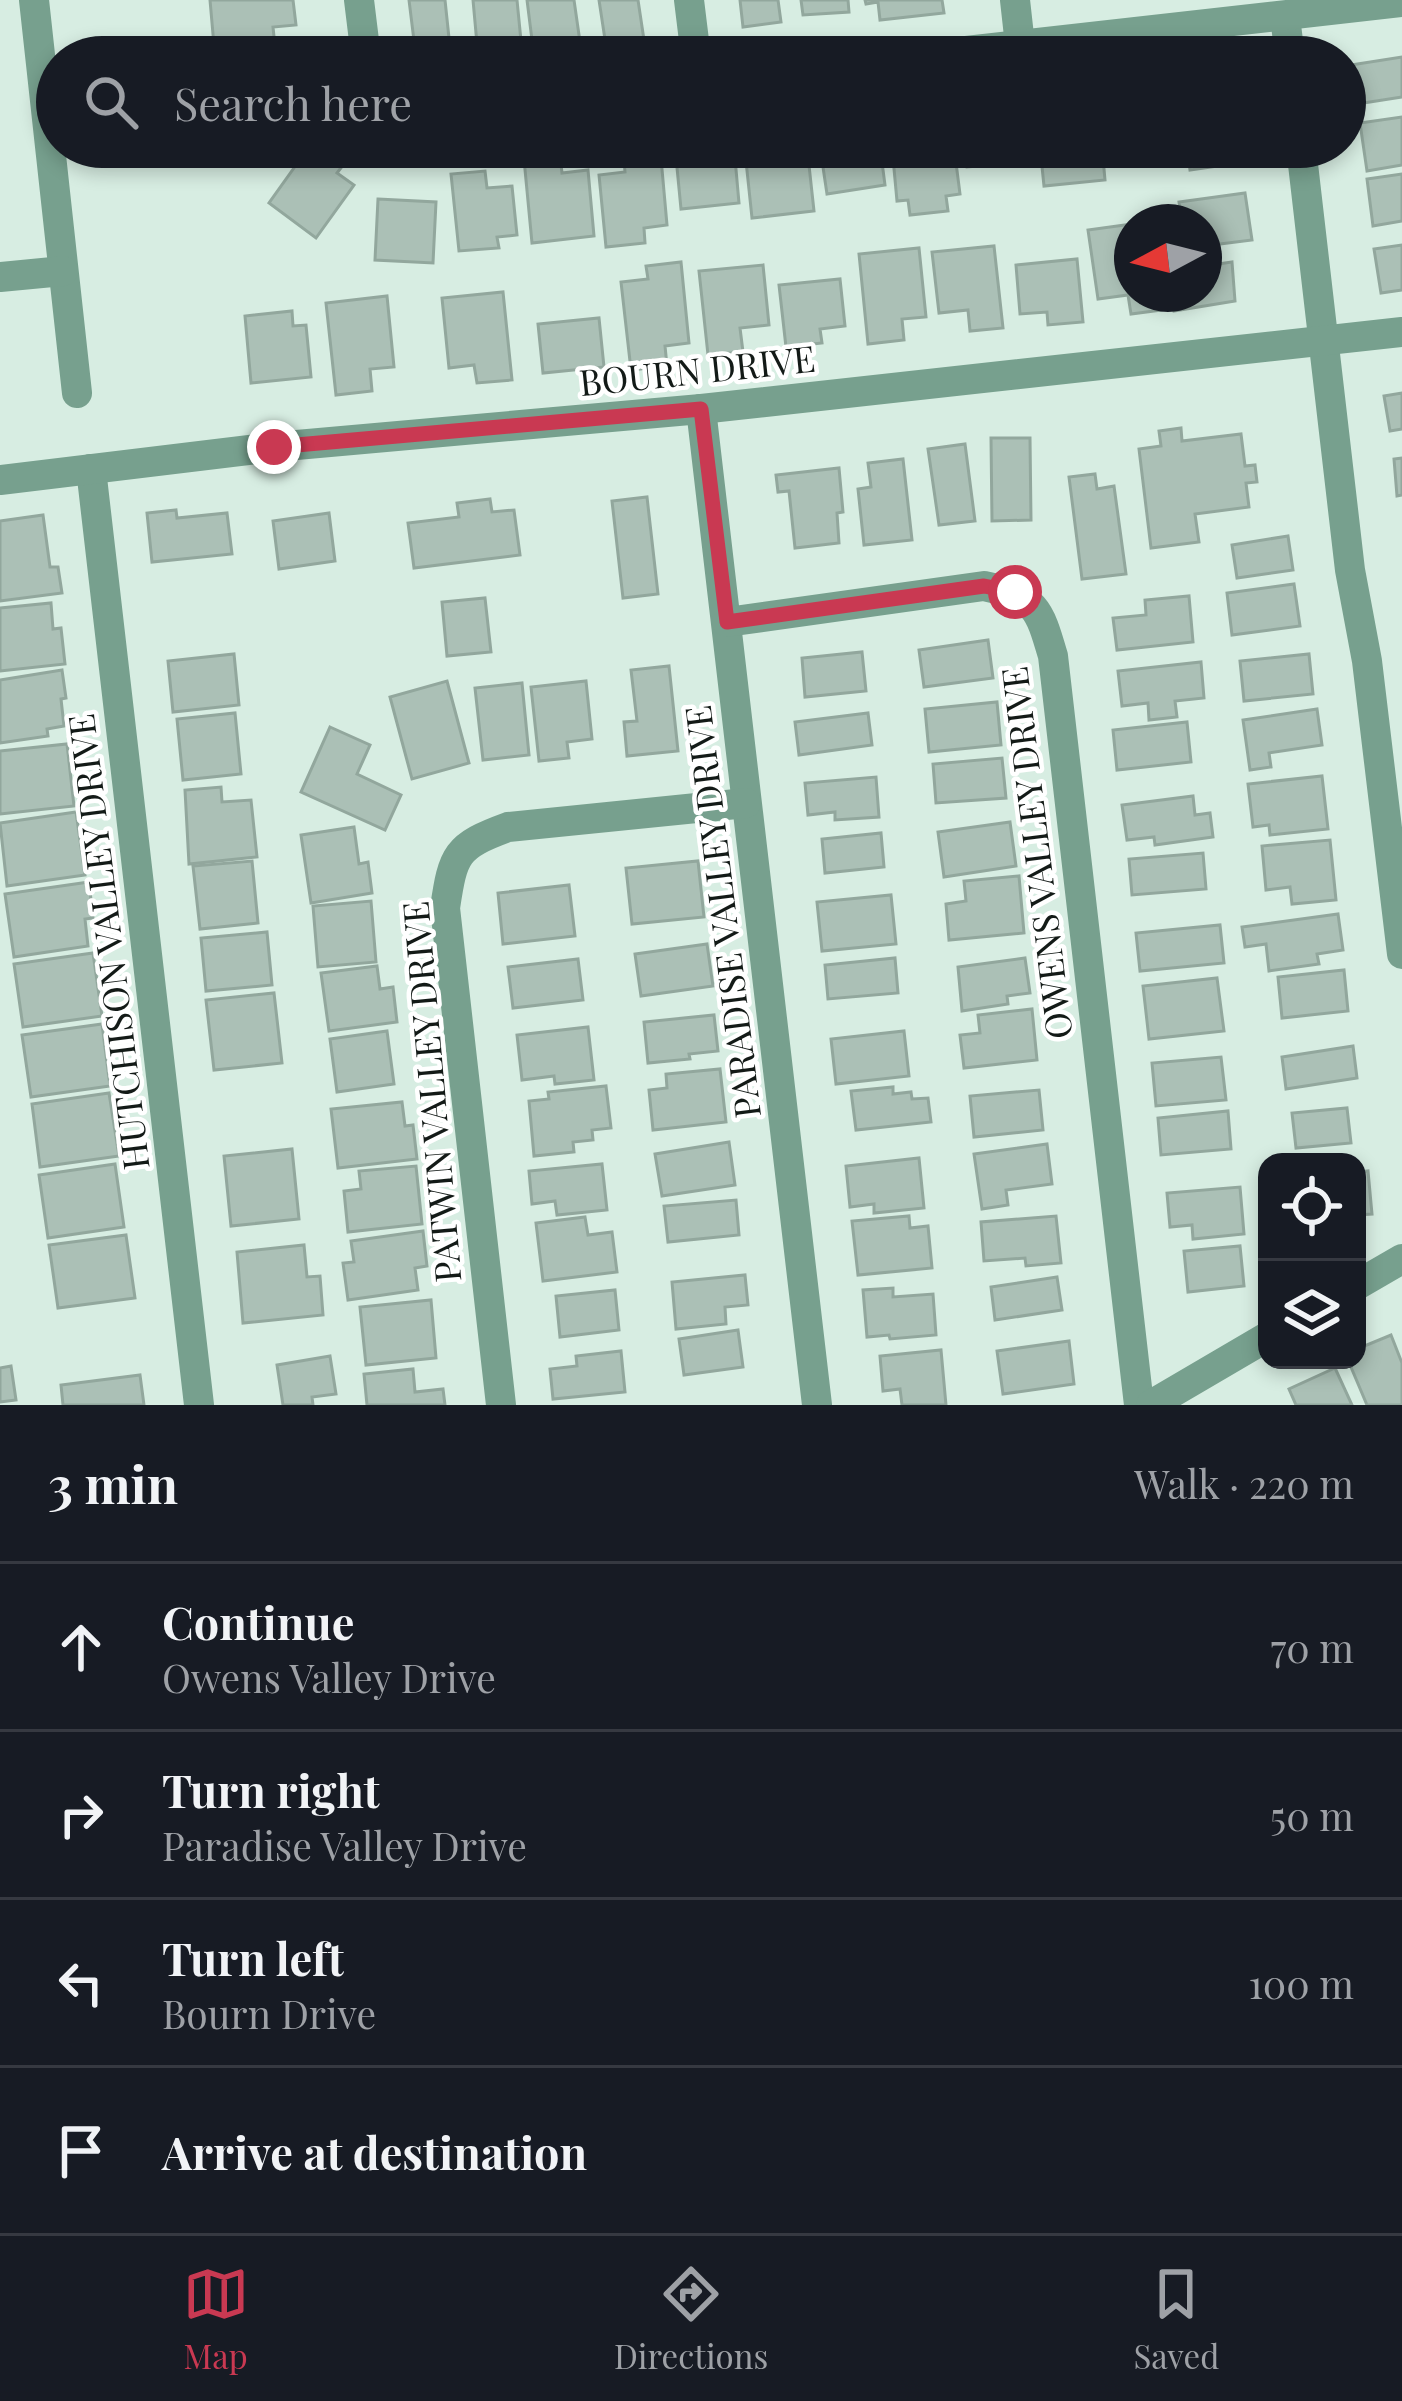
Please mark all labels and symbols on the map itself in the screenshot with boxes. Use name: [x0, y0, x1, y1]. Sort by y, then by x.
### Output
north arrow: [1114, 204, 1222, 312]
street label: BOURN DRIVE: [577, 333, 817, 405]
route end: [247, 420, 301, 474]
route start: [988, 565, 1042, 619]
street label: OWENS VALLEY DRIVE: [988, 664, 1082, 1042]
street label: PARADISE VALLEY DRIVE: [672, 703, 770, 1121]
street label: HUTCHISON VALLEY DRIVE: [55, 711, 159, 1173]
street label: PATWIN VALLEY DRIVE: [389, 899, 471, 1285]

